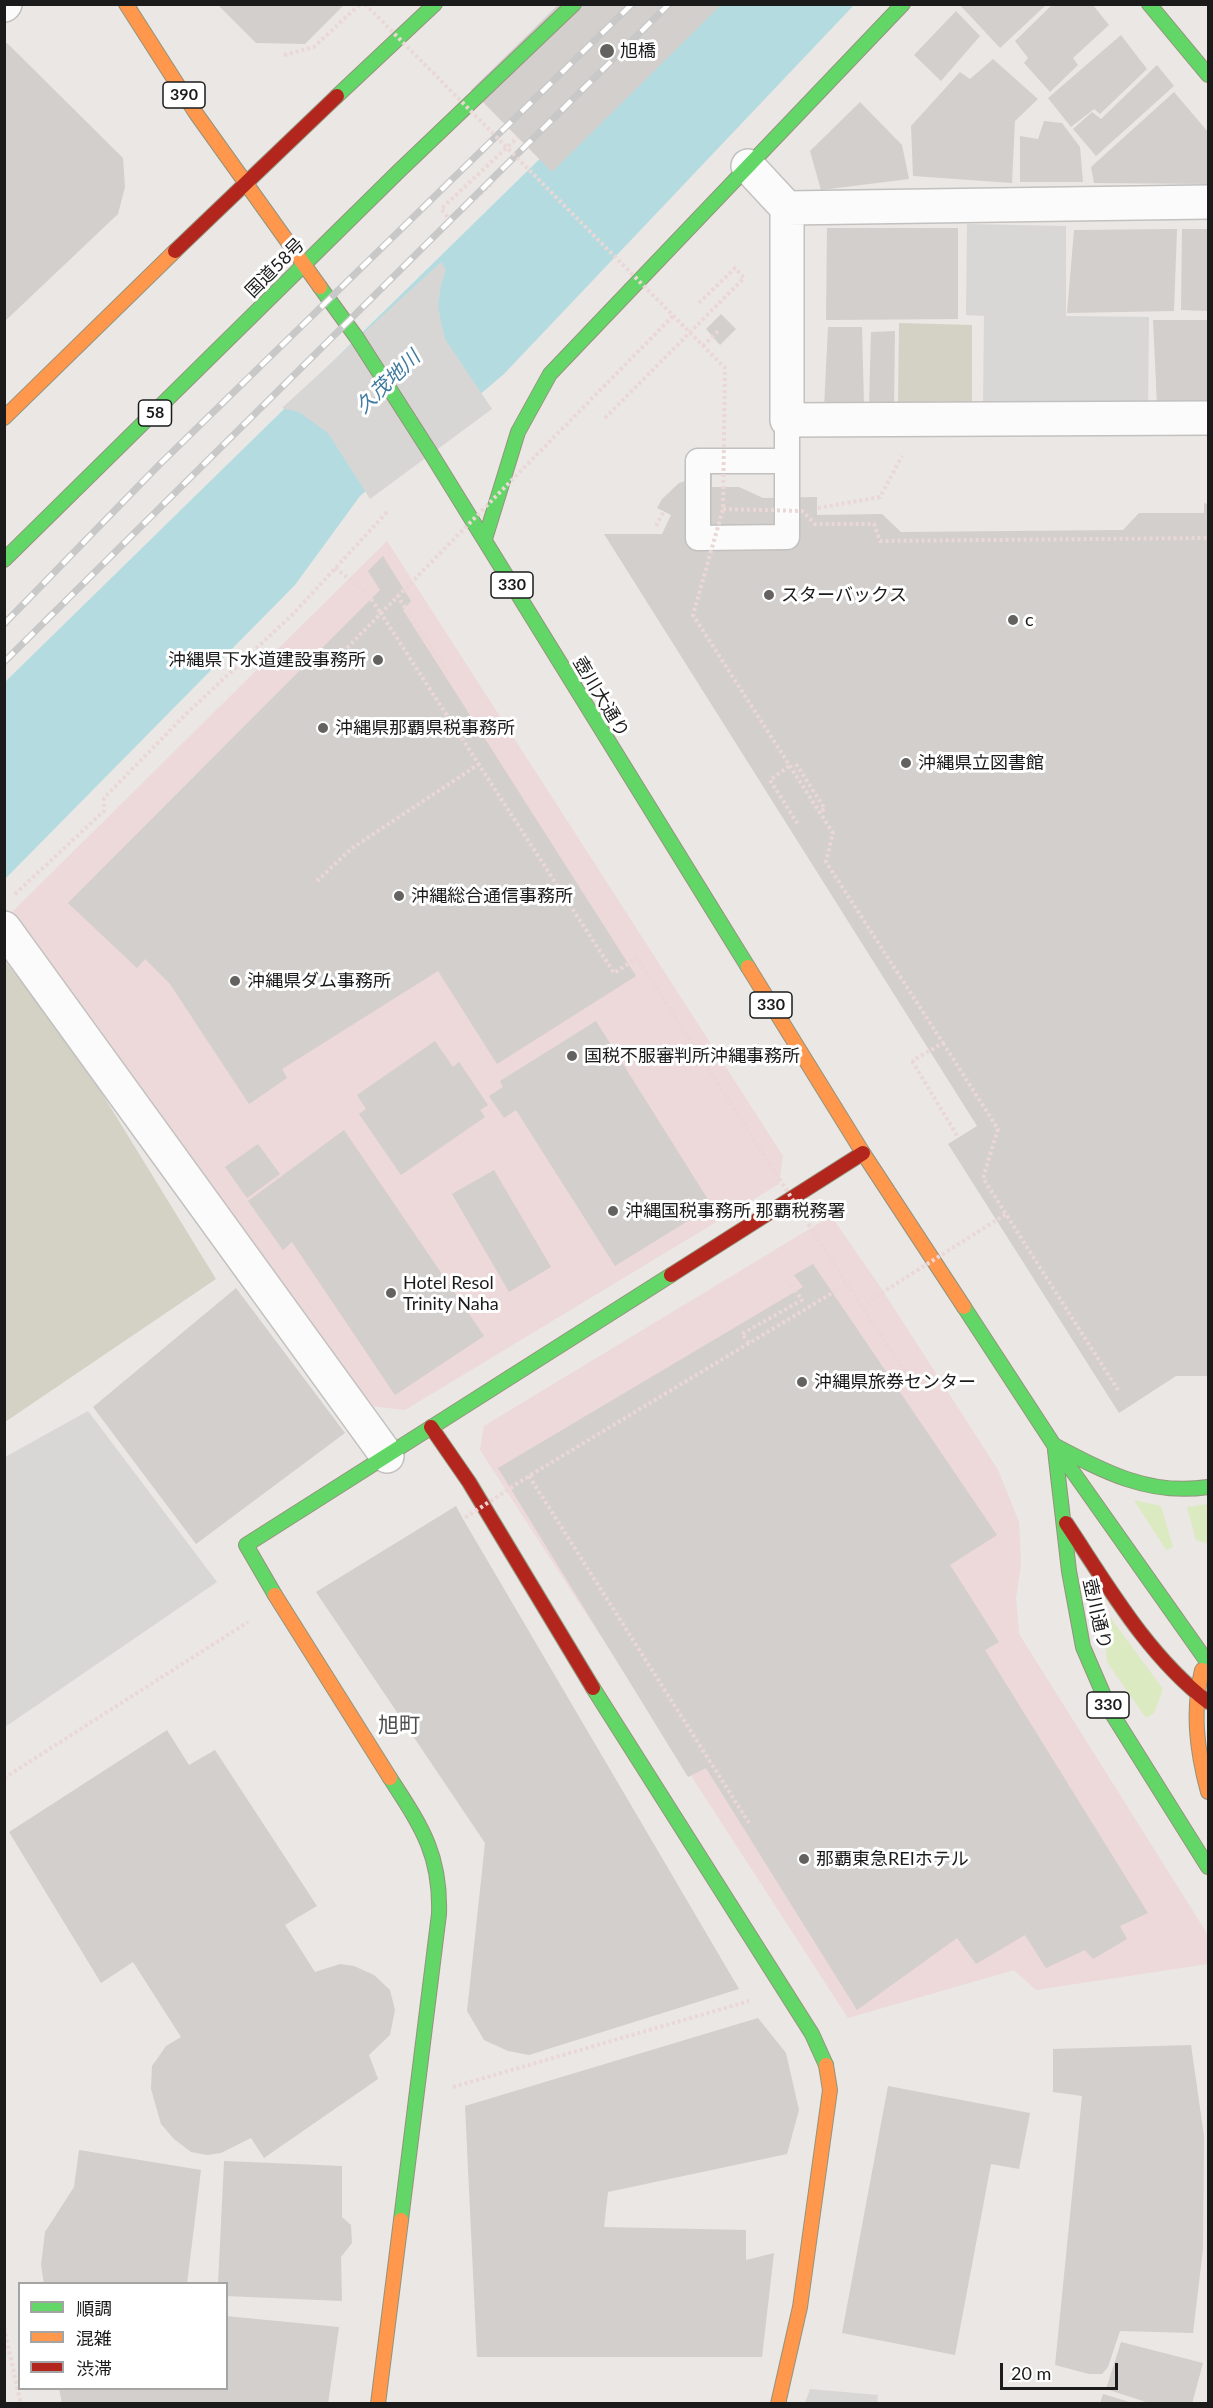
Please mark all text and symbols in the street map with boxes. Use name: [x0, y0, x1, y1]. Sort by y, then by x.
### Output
place label: 旭橋: [620, 40, 656, 62]
marker: 旭橋: [598, 42, 616, 60]
road number: 390: [163, 82, 205, 108]
street label: 国道58号: [241, 234, 309, 302]
water label: 久茂地川: [351, 346, 425, 418]
road number: 58: [138, 400, 172, 426]
road number: 330: [491, 572, 533, 598]
place label: スターバックス: [781, 584, 907, 606]
marker: スターバックス: [762, 588, 776, 602]
place label: c: [1025, 609, 1034, 631]
marker: c: [1006, 613, 1020, 627]
place label: 沖縄県下水道建設事務所: [168, 649, 366, 671]
marker: 沖縄県下水道建設事務所: [371, 653, 385, 667]
street label: 壺川大通り: [569, 653, 633, 741]
place label: 沖縄県那覇県税事務所: [335, 717, 515, 739]
marker: 沖縄県那覇県税事務所: [316, 721, 330, 735]
place label: 沖縄県立図書館: [918, 752, 1044, 774]
marker: 沖縄県立図書館: [899, 756, 913, 770]
place label: 沖縄総合通信事務所: [411, 885, 573, 907]
marker: 沖縄総合通信事務所: [392, 889, 406, 903]
place label: 沖縄県ダム事務所: [247, 970, 391, 992]
marker: 沖縄県ダム事務所: [228, 974, 242, 988]
road number: 330: [750, 992, 792, 1018]
place label: 国税不服審判所沖縄事務所: [584, 1045, 800, 1067]
marker: 国税不服審判所沖縄事務所: [565, 1049, 579, 1063]
place label: 沖縄国税事務所 那覇税務署: [625, 1200, 846, 1222]
marker: 沖縄国税事務所 那覇税務署: [606, 1204, 620, 1218]
place label: Hotel Resol Trinity Naha: [403, 1272, 499, 1314]
marker: Hotel Resol Trinity Naha: [384, 1286, 398, 1300]
place label: 沖縄県旅券センター: [814, 1371, 976, 1393]
marker: 沖縄県旅券センター: [795, 1375, 809, 1389]
street label: 壺川通り: [1078, 1576, 1116, 1652]
road number: 330: [1087, 1692, 1129, 1718]
district label: 旭町: [378, 1712, 420, 1738]
place label: 那覇東急REIホテル: [816, 1848, 969, 1870]
marker: 那覇東急REIホテル: [797, 1852, 811, 1866]
legend: [18, 2282, 228, 2390]
text: 順調: [76, 2297, 112, 2319]
text: 混雑: [76, 2327, 112, 2349]
scale bar: [1003, 2351, 1122, 2389]
text: 渋滞: [76, 2357, 112, 2379]
text: 20 m: [1011, 2362, 1051, 2384]

